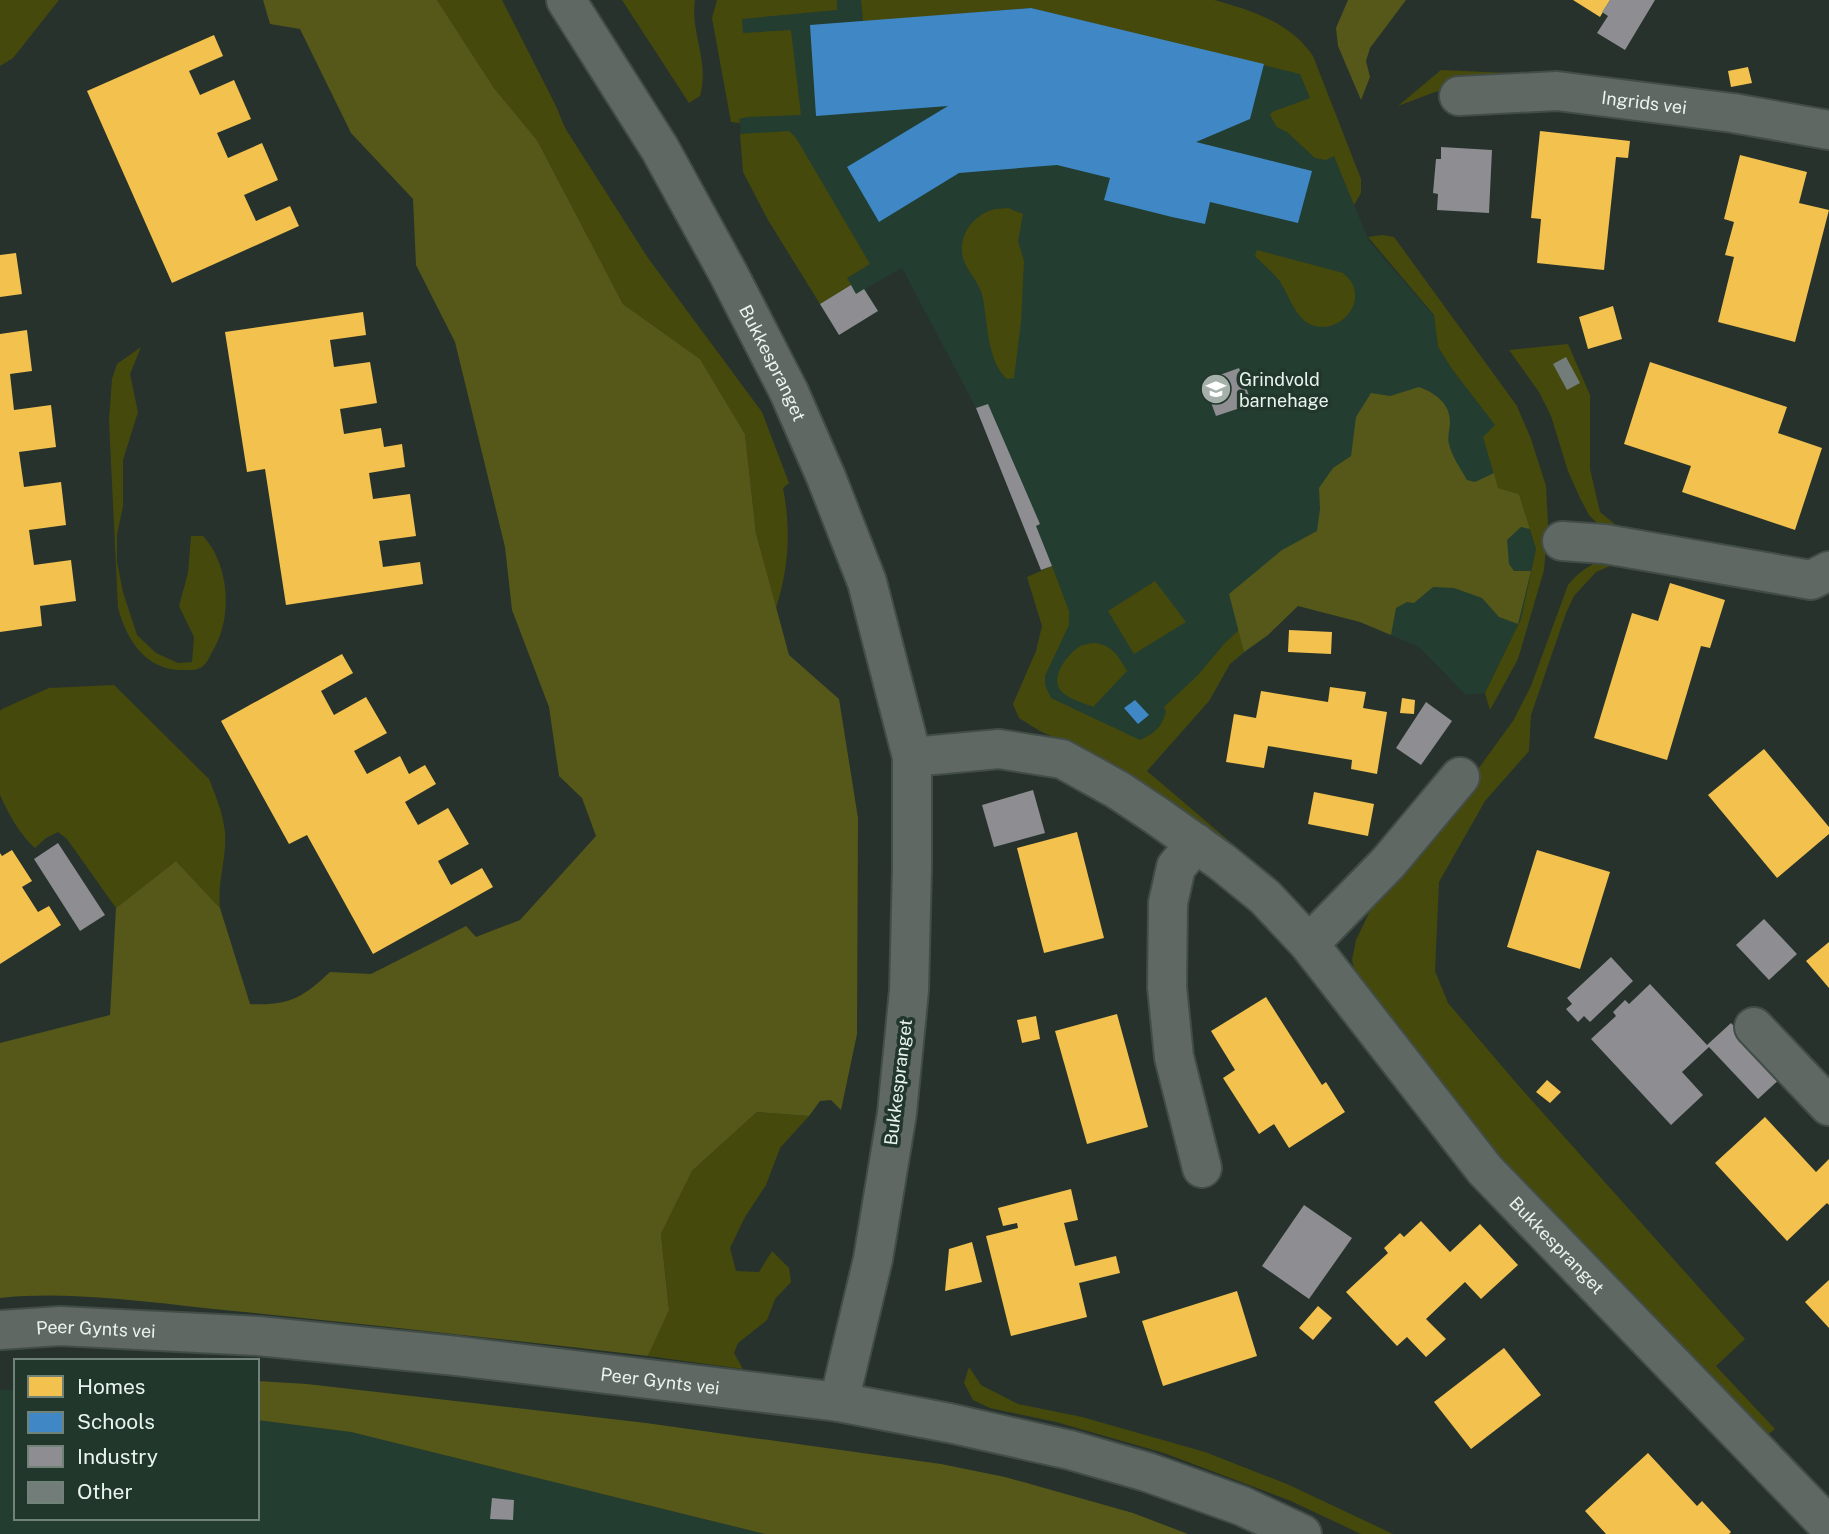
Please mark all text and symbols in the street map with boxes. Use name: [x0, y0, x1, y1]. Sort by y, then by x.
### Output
street label: Ingrids vei: [1600, 86, 1688, 118]
street label: Bukkespranget: [735, 301, 811, 424]
place label: Grindvold barnehage: [1239, 369, 1329, 411]
school or university icon: Grindvold barnehage: [1199, 372, 1233, 406]
street label: Bukkespranget: [880, 1018, 916, 1146]
street label: Bukkespranget: [1506, 1192, 1609, 1298]
street label: Peer Gynts vei: [35, 1315, 156, 1341]
legend: [14, 1359, 259, 1520]
street label: Peer Gynts vei: [599, 1363, 721, 1398]
text: Homes: [77, 1374, 145, 1399]
text: Schools: [77, 1409, 155, 1434]
text: Industry: [77, 1444, 158, 1469]
text: Other: [77, 1479, 133, 1504]

